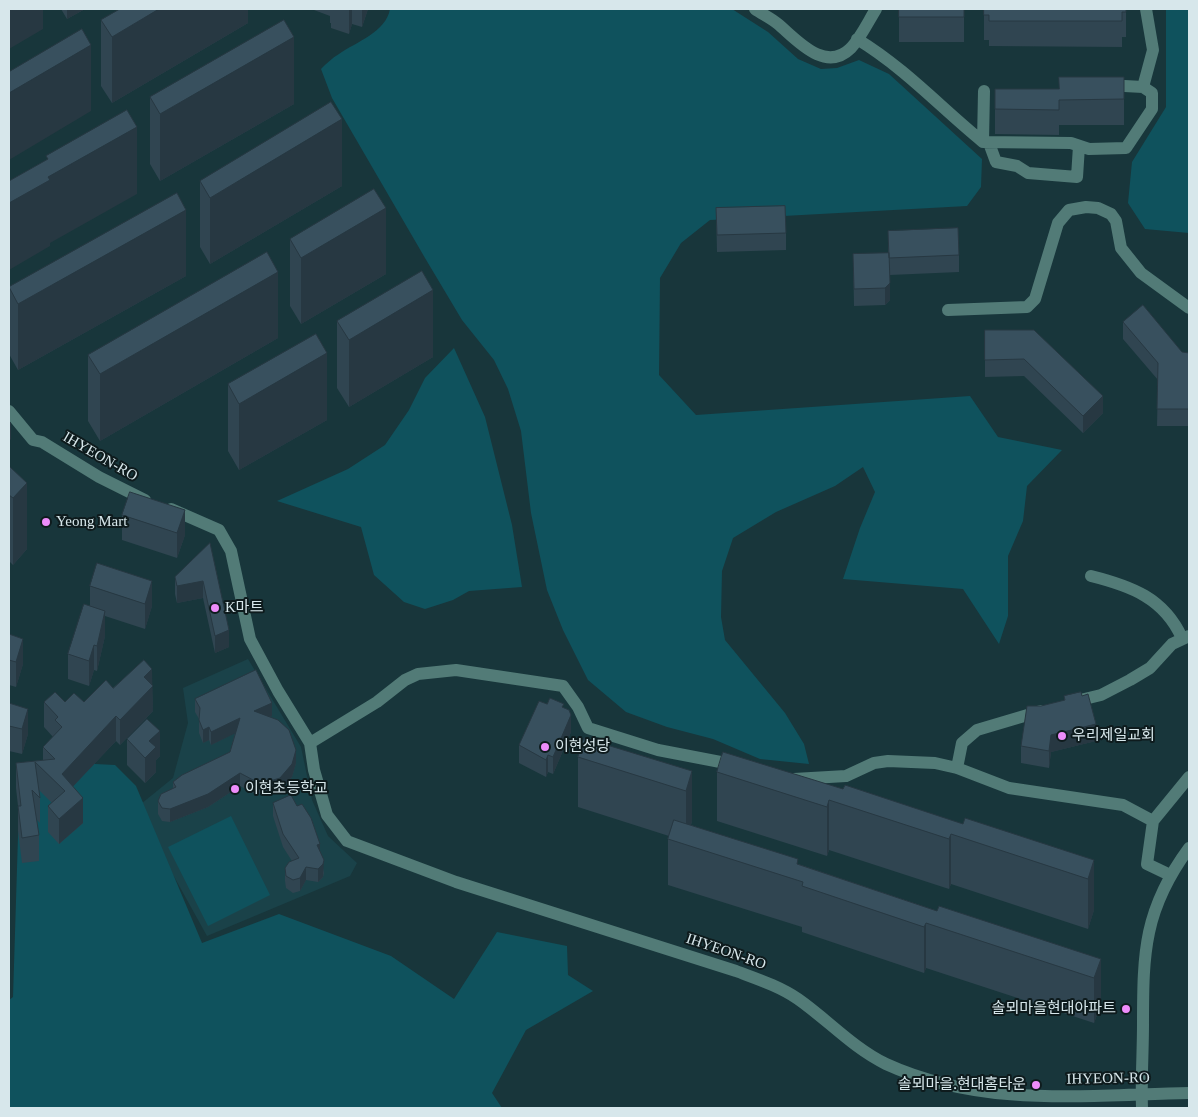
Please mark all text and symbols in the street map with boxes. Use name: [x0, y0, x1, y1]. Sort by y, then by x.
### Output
street label: IHYEON-RO: [59, 428, 141, 486]
place label: Yeong Mart: [56, 513, 127, 531]
marker: Yeong Mart: [40, 516, 52, 528]
place label: K마트: [225, 599, 263, 617]
marker: K마트: [209, 602, 221, 614]
place label: 우리제일교회: [1072, 727, 1155, 745]
marker: 우리제일교회: [1056, 730, 1068, 742]
place label: 이현성당: [555, 738, 610, 756]
marker: 이현성당: [539, 741, 551, 753]
place label: 이현초등학교: [245, 780, 328, 798]
marker: 이현초등학교: [229, 783, 241, 795]
street label: IHYEON-RO: [684, 930, 768, 974]
place label: 솔뫼마을현대아파트: [992, 1000, 1116, 1018]
marker: 솔뫼마을현대아파트: [1120, 1003, 1132, 1015]
street label: IHYEON-RO: [1066, 1069, 1150, 1089]
place label: 솔뫼마을.현대홈타운: [898, 1076, 1026, 1094]
marker: 솔뫼마을.현대홈타운: [1030, 1079, 1042, 1091]

